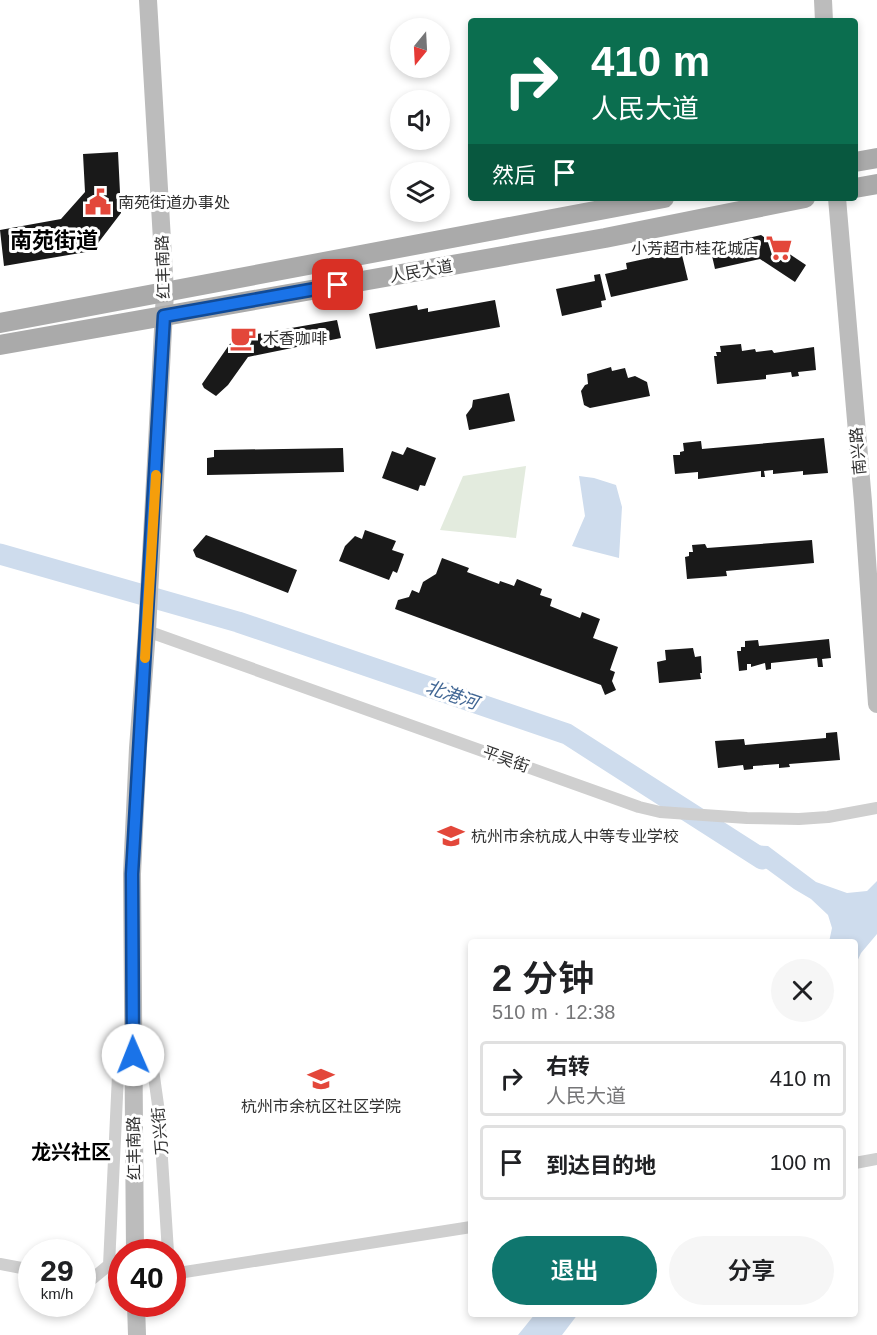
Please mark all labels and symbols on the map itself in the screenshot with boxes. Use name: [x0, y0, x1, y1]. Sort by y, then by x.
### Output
north arrow: [390, 18, 450, 78]
public building icon: 南苑街道办事处: [83, 187, 113, 217]
place label: 南苑街道办事处: [118, 194, 230, 211]
district label: 南苑街道: [10, 228, 98, 253]
supermarket icon: 小芳超市桂花城店: [764, 233, 794, 263]
street label: 红丰南路: [153, 235, 173, 299]
place label: 小芳超市桂花城店: [631, 240, 759, 257]
street label: 人民大道: [388, 257, 454, 285]
pin: [312, 259, 363, 310]
cafe icon: 木香咖啡: [228, 323, 258, 353]
place label: 木香咖啡: [263, 330, 327, 347]
street label: 南兴路: [847, 426, 869, 476]
water label: 北港河: [423, 677, 484, 714]
street label: 平吴街: [481, 743, 531, 775]
school or university icon: 杭州市余杭成人中等专业学校: [436, 821, 466, 851]
place label: 杭州市余杭成人中等专业学校: [471, 828, 679, 845]
position arrow: [101, 1023, 165, 1087]
school or university icon: 杭州市余杭区社区学院: [306, 1064, 336, 1094]
place label: 杭州市余杭区社区学院: [241, 1098, 401, 1115]
street label: 万兴街: [149, 1106, 171, 1156]
street label: 红丰南路: [125, 1116, 143, 1180]
district label: 龙兴社区: [31, 1141, 111, 1163]
speed limit sign: 40: [108, 1239, 186, 1317]

